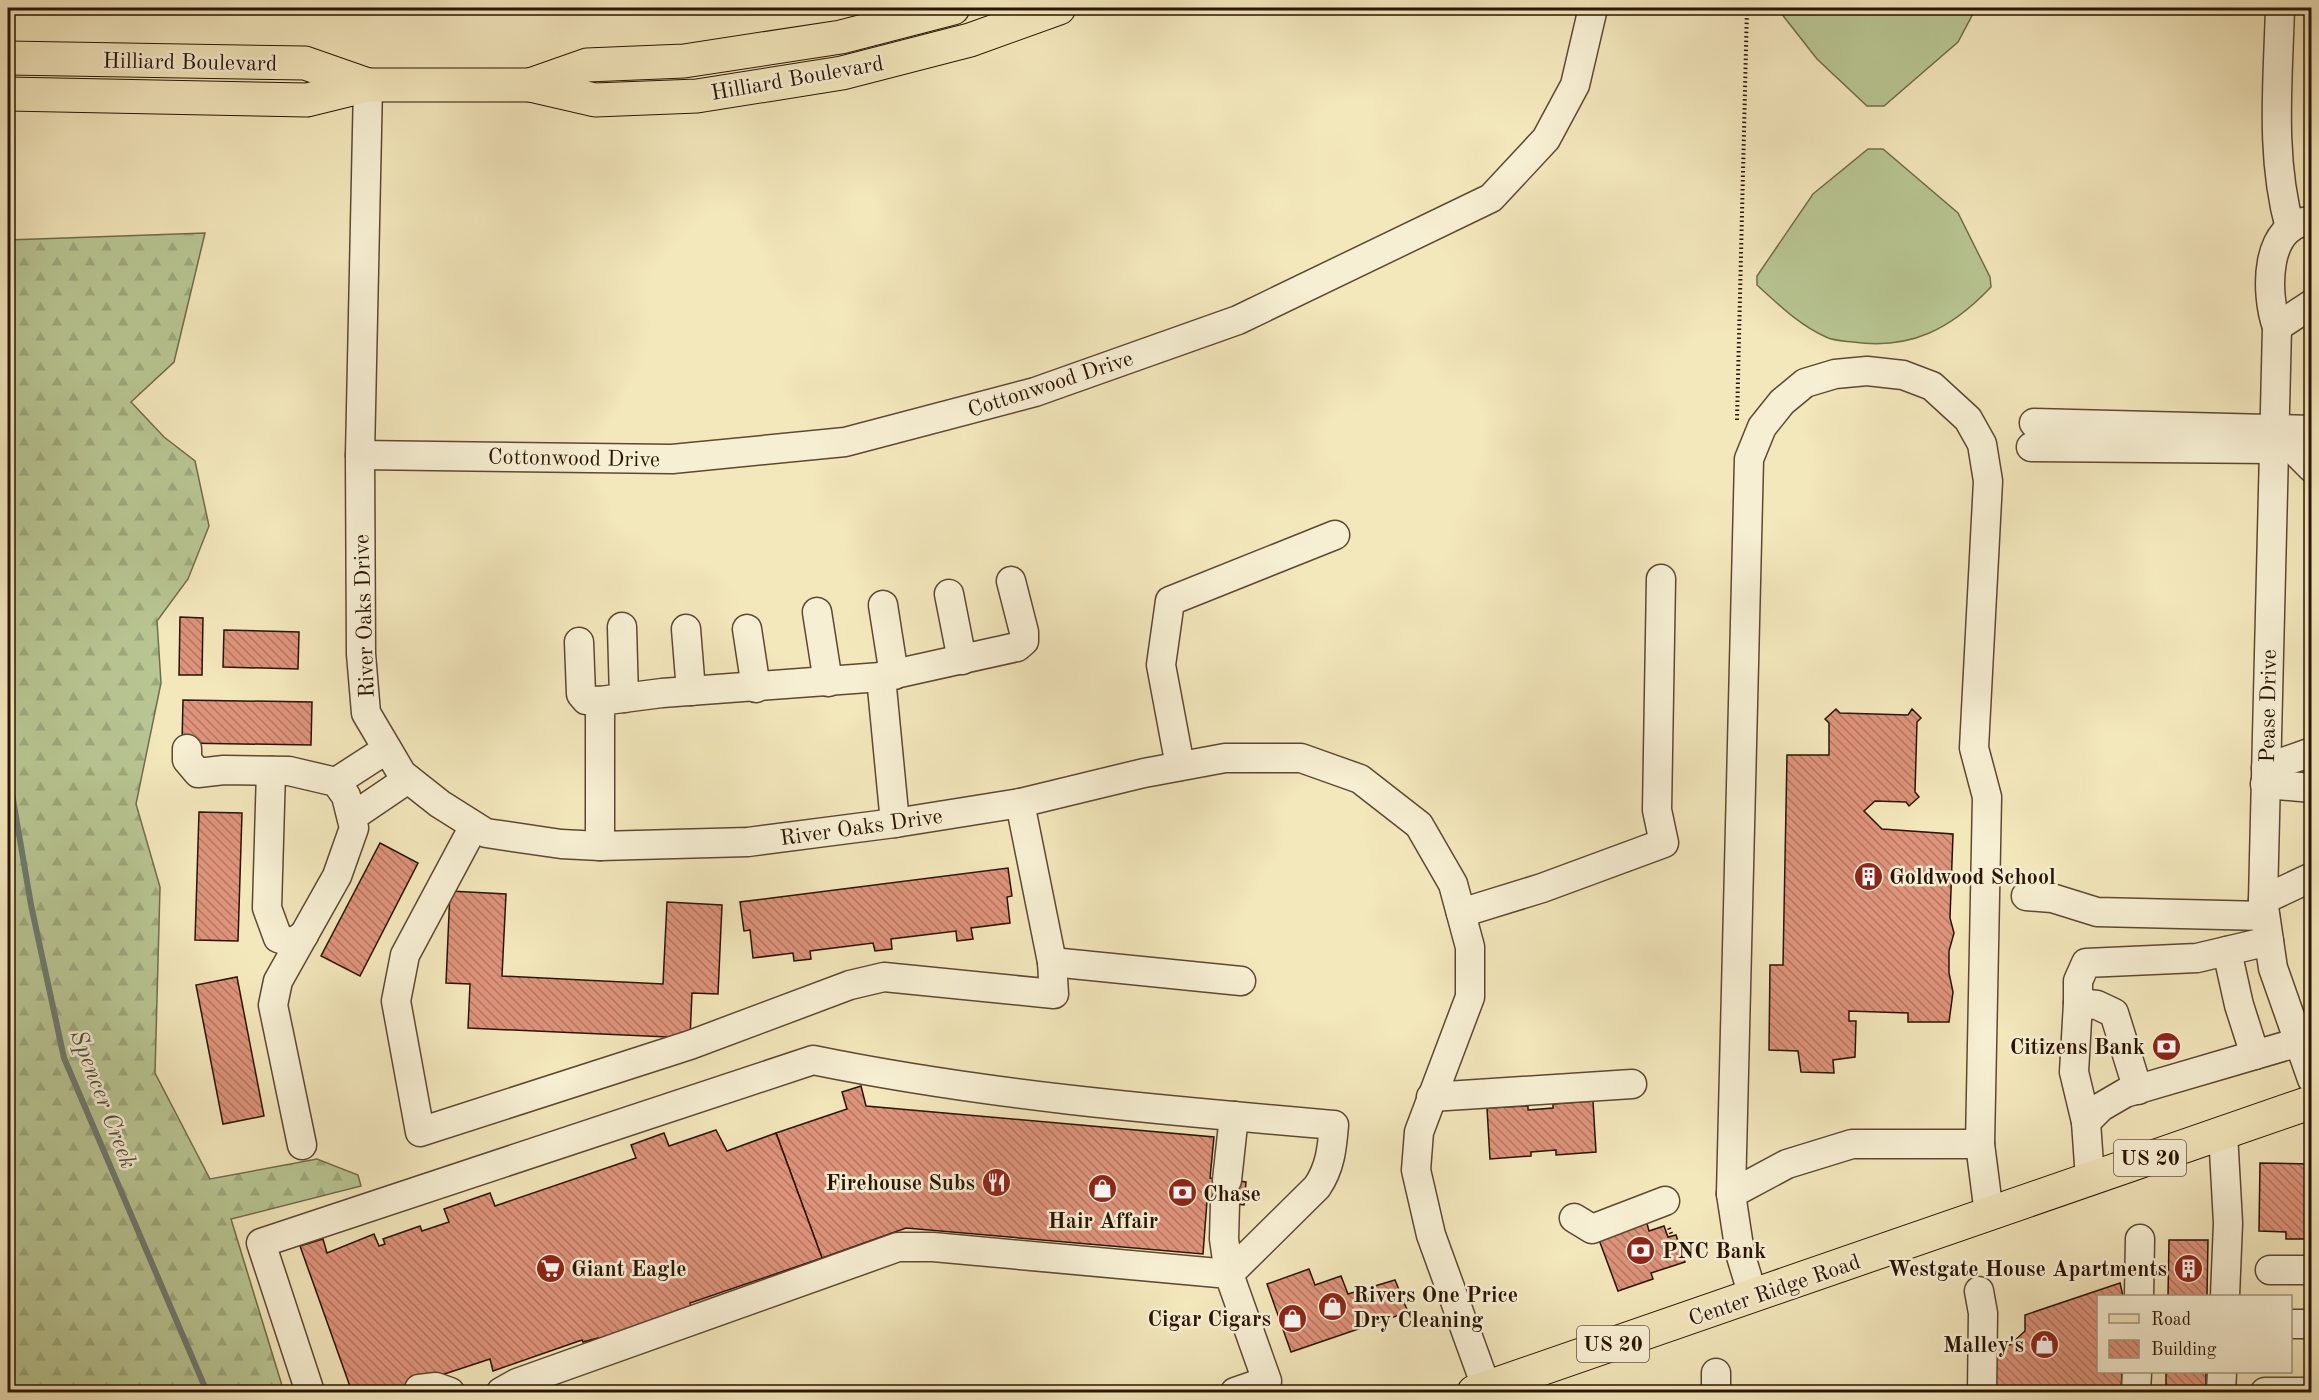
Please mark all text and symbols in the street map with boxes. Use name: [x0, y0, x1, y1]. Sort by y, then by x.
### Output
street label: Hilliard Boulevard: [102, 50, 278, 76]
street label: Hilliard Boulevard: [709, 53, 885, 105]
street label: Cottonwood Drive: [965, 348, 1136, 422]
street label: Cottonwood Drive: [488, 446, 660, 472]
street label: River Oaks Drive: [351, 534, 379, 698]
street label: Pease Drive: [2257, 649, 2281, 763]
street label: River Oaks Drive: [779, 806, 944, 850]
building icon: Goldwood School: [1852, 860, 1884, 892]
place label: Goldwood School: [1889, 867, 2056, 889]
water label: Spencer Creek: [65, 1027, 140, 1172]
bank icon: Citizens Bank: [2150, 1030, 2182, 1062]
place label: Citizens Bank: [2010, 1037, 2145, 1059]
road number: US 20: [2114, 1140, 2186, 1176]
restaurant icon: Firehouse Subs: [980, 1166, 1012, 1198]
shop icon: Hair Affair: [1087, 1172, 1119, 1204]
place label: Firehouse Subs: [825, 1173, 975, 1195]
bank icon: Chase: [1166, 1177, 1198, 1209]
place label: Chase: [1203, 1184, 1261, 1206]
place label: Hair Affair: [1048, 1211, 1158, 1233]
bank icon: PNC Bank: [1625, 1234, 1657, 1266]
place label: PNC Bank: [1662, 1241, 1766, 1263]
street label: Center Ridge Road: [1686, 1251, 1863, 1331]
supermarket icon: Giant Eagle: [534, 1252, 566, 1284]
building icon: Westgate House Apartments: [2172, 1252, 2204, 1284]
place label: Giant Eagle: [571, 1259, 687, 1281]
place label: Westgate House Apartments: [1887, 1259, 2167, 1281]
place label: Rivers One Price Dry Cleaning: [1353, 1285, 1518, 1332]
shop icon: Rivers One Price Dry Cleaning: [1316, 1291, 1348, 1323]
legend: [2097, 1295, 2292, 1373]
shop icon: Cigar Cigars: [1276, 1302, 1308, 1334]
place label: Cigar Cigars: [1147, 1309, 1271, 1331]
text: Road: [2151, 1311, 2191, 1329]
road number: US 20: [1577, 1326, 1649, 1362]
shop icon: Malley's: [2029, 1328, 2061, 1360]
place label: Malley's: [1943, 1335, 2024, 1357]
text: Building: [2151, 1341, 2217, 1359]

